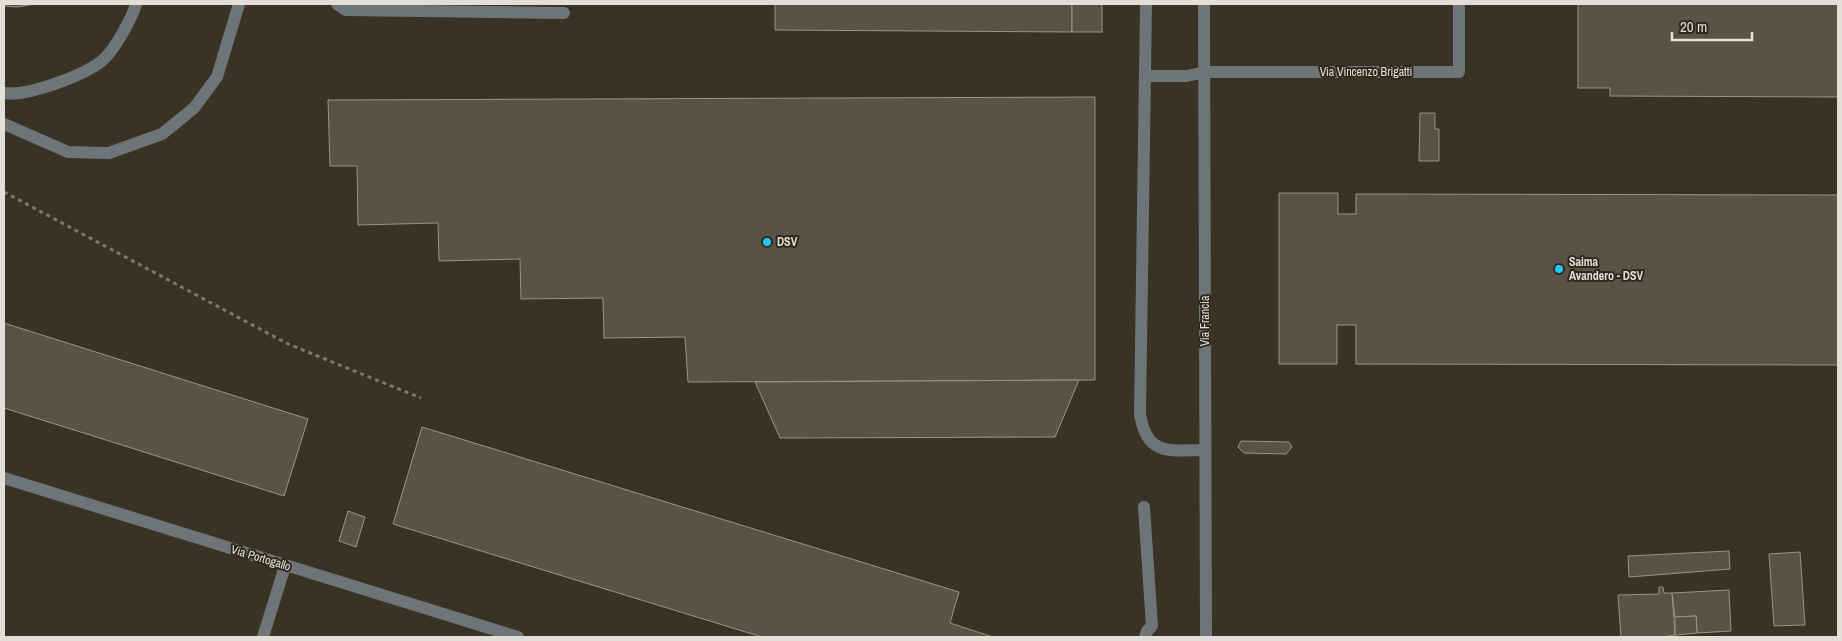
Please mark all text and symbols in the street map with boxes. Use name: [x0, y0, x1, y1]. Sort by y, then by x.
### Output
scale bar: [1672, 10, 1752, 42]
text: 20 m: [1680, 16, 1707, 37]
street label: Via Vincenzo Brigatti: [1320, 64, 1412, 80]
place label: DSV: [777, 234, 798, 250]
marker: DSV: [761, 236, 773, 248]
place label: Saima Avandero - DSV: [1569, 254, 1643, 284]
marker: Saima Avandero - DSV: [1553, 263, 1565, 275]
street label: Via Francia: [1197, 295, 1213, 346]
street label: Via Portogallo: [229, 541, 293, 575]

